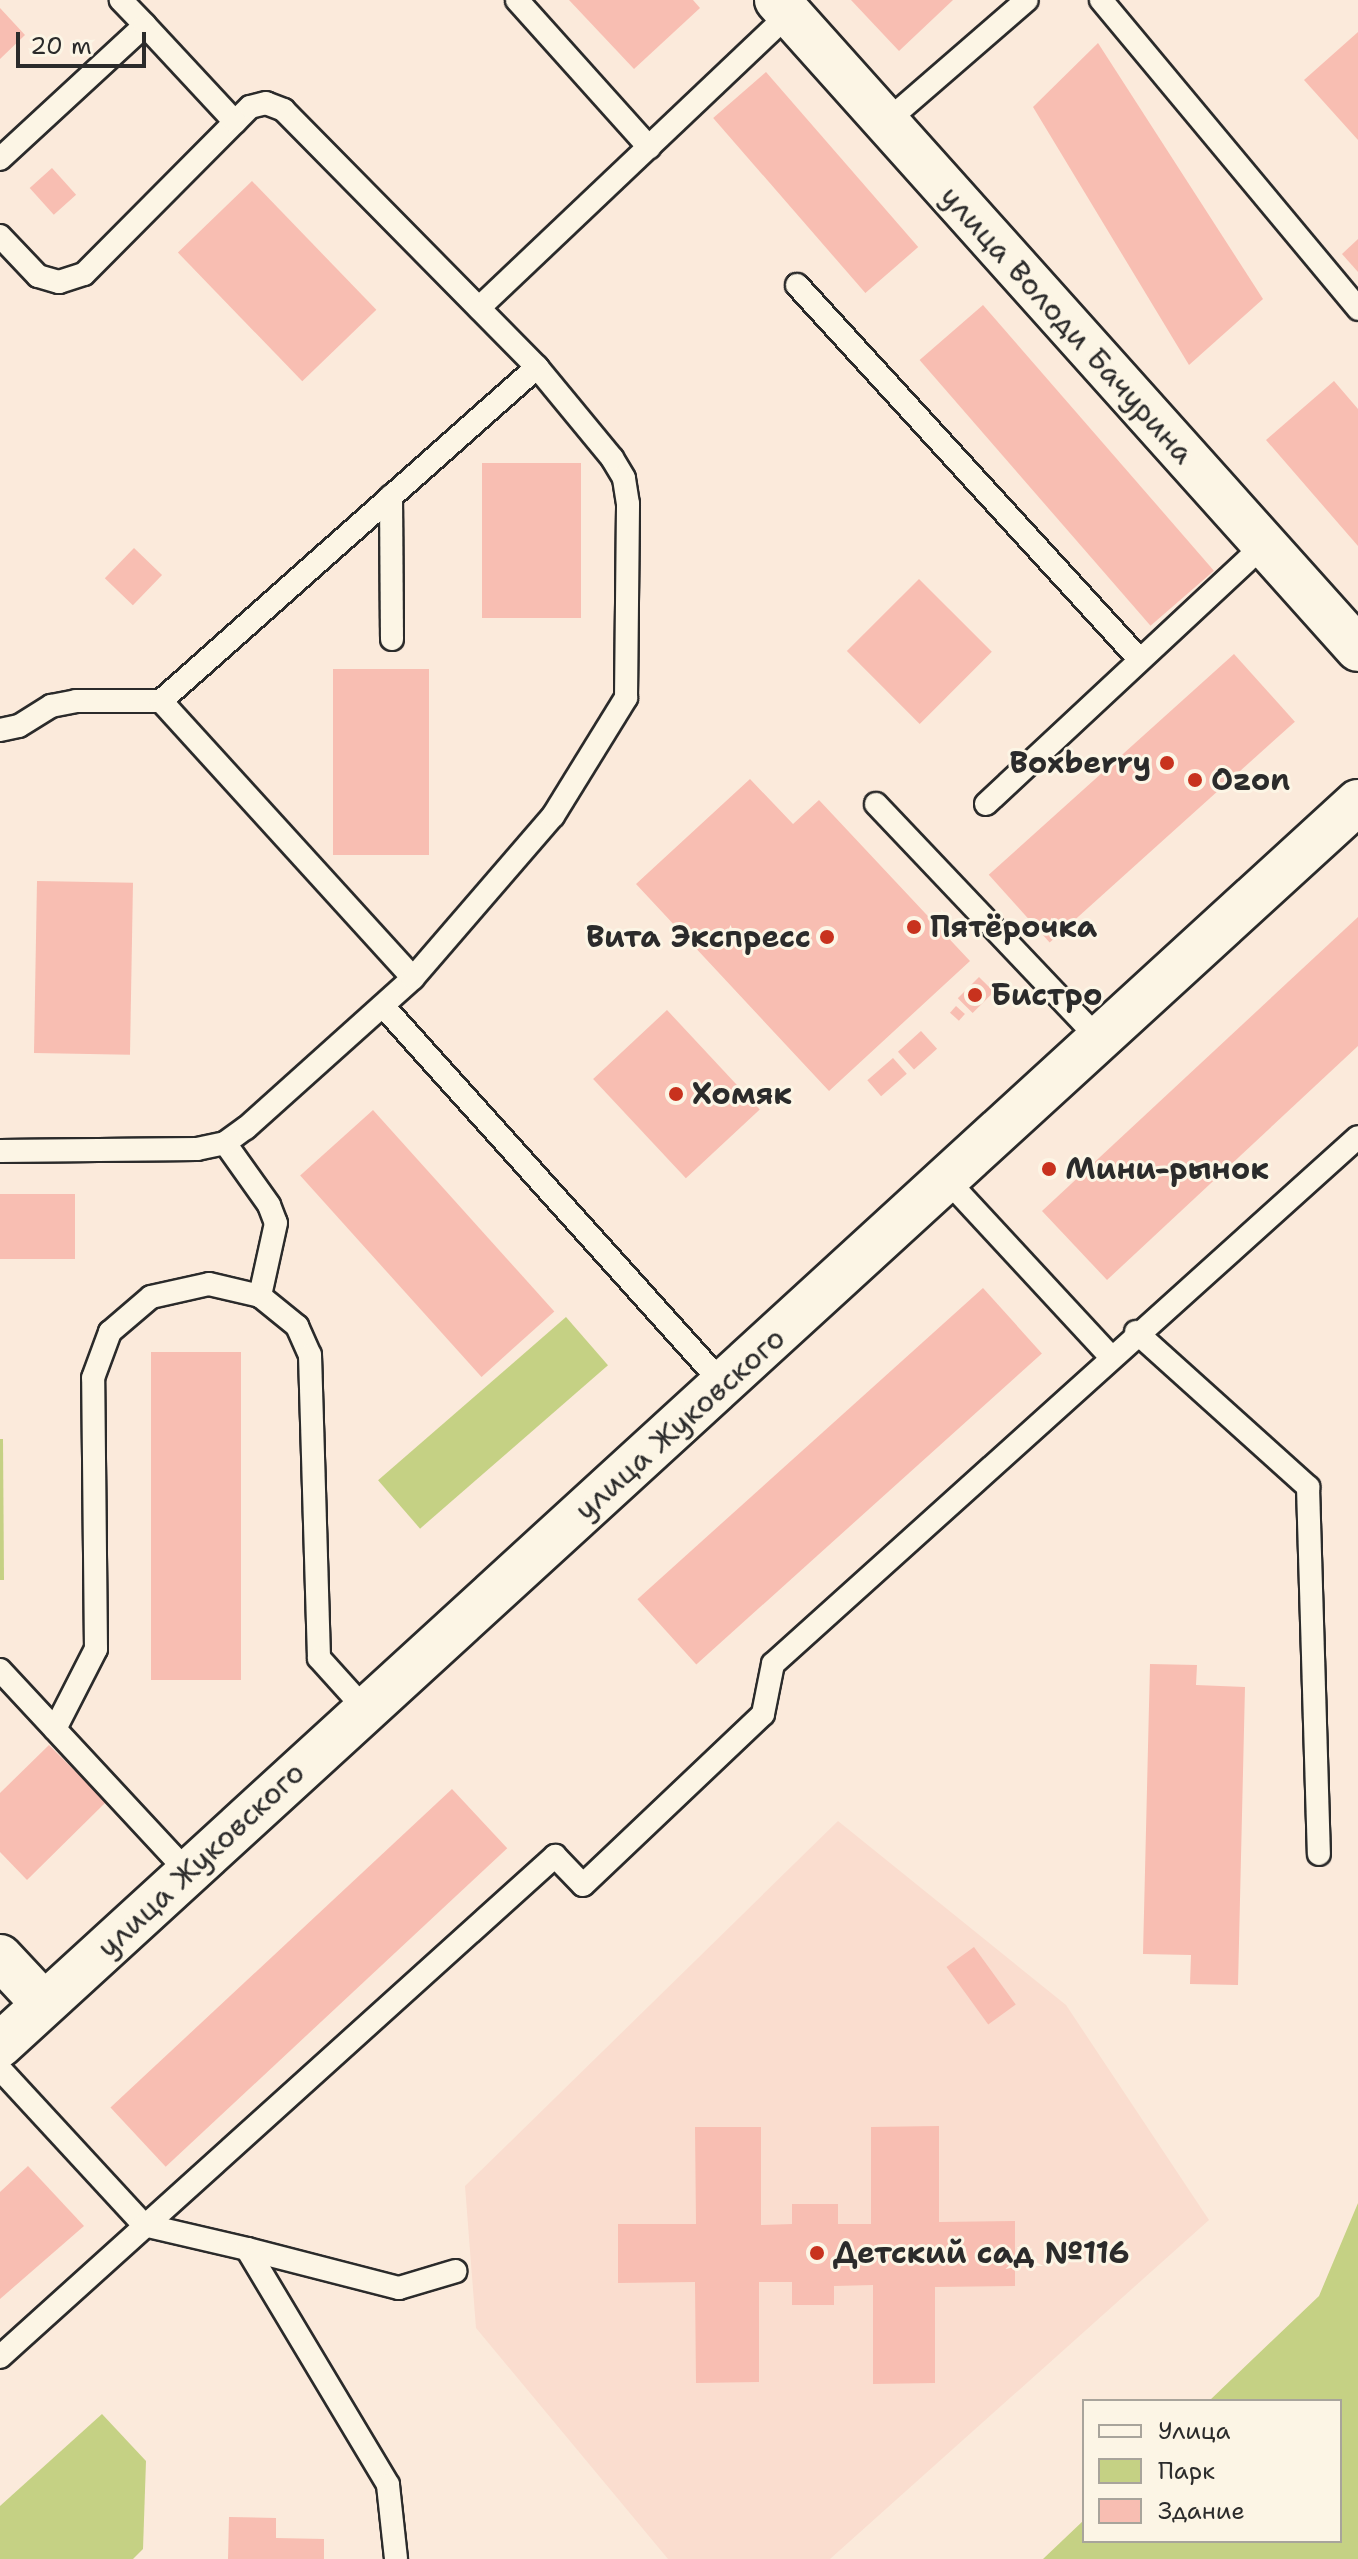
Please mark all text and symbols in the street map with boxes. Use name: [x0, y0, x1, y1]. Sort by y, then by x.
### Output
scale bar: [20, 16, 150, 66]
text: 20 m: [30, 30, 92, 62]
street label: улица Володи Бачурина: [933, 179, 1201, 471]
place label: Boxberry: [1009, 745, 1151, 781]
marker: Boxberry: [1158, 754, 1176, 772]
place label: Ozon: [1211, 762, 1290, 798]
marker: Ozon: [1186, 771, 1204, 789]
place label: Пятёрочка: [930, 909, 1097, 945]
marker: Пятёрочка: [905, 918, 923, 936]
place label: Вита Экспресс: [586, 919, 811, 955]
marker: Вита Экспресс: [818, 928, 836, 946]
place label: Бистро: [991, 977, 1102, 1013]
marker: Бистро: [966, 986, 984, 1004]
place label: Хомяк: [692, 1076, 792, 1112]
marker: Хомяк: [667, 1085, 685, 1103]
place label: Мини-рынок: [1065, 1151, 1269, 1187]
marker: Мини-рынок: [1040, 1160, 1058, 1178]
street label: улица Жуковского: [567, 1320, 793, 1528]
street label: улица Жуковского: [90, 1755, 312, 1965]
place label: Детский сад №116: [833, 2235, 1130, 2271]
marker: Детский сад №116: [808, 2244, 826, 2262]
legend: [1082, 2399, 1342, 2543]
text: Улица: [1158, 2415, 1231, 2447]
text: Парк: [1158, 2455, 1215, 2487]
text: Здание: [1158, 2495, 1245, 2527]

